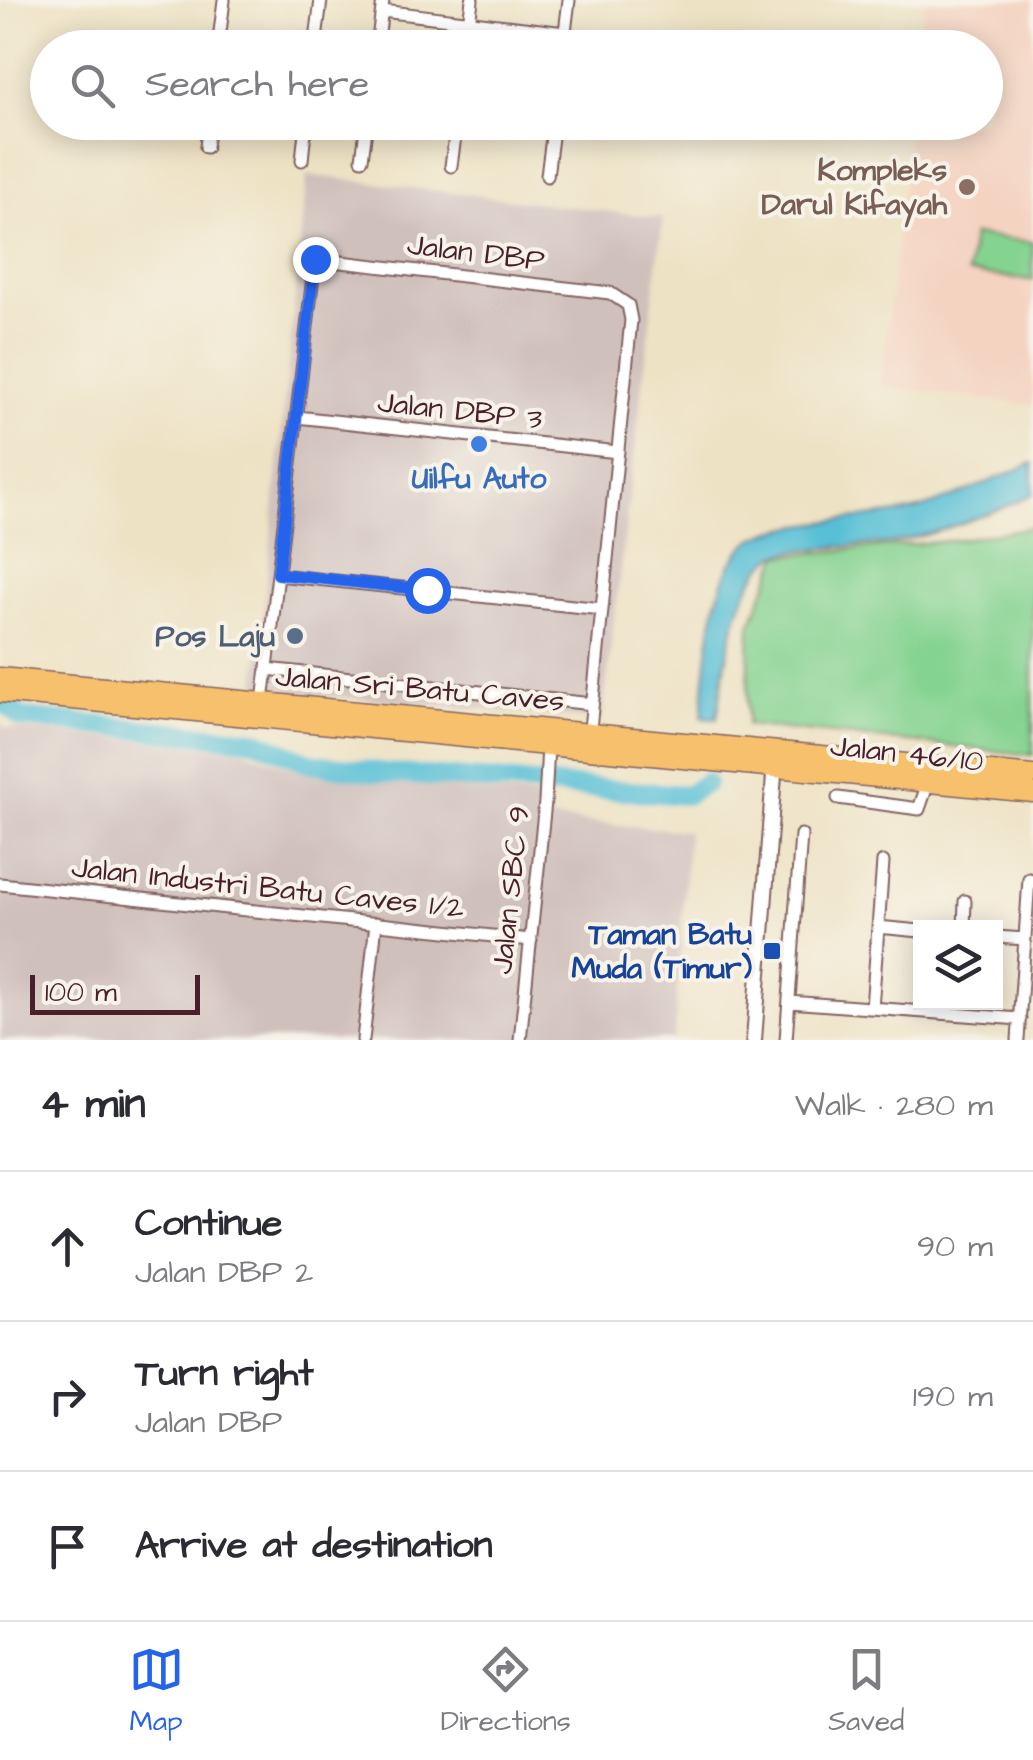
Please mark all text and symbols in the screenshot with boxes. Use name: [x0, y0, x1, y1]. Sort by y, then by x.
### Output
search box: [30, 30, 1003, 140]
icon: search: [65, 58, 120, 113]
text: Search here: [145, 59, 369, 111]
place label: Kompleks Darul Kifayah: [761, 150, 948, 228]
marker: Kompleks Darul Kifayah: [956, 176, 978, 198]
street label: Jalan DBP: [405, 224, 547, 282]
route end: [293, 237, 339, 283]
street label: Jalan DBP 3: [375, 381, 544, 441]
marker: Uilfu Auto: [468, 433, 490, 455]
place label: Uilfu Auto: [412, 458, 546, 500]
route start: [405, 568, 451, 614]
place label: Pos Laju: [155, 616, 275, 658]
marker: Pos Laju: [284, 625, 306, 647]
street label: Jalan Sri Batu Caves: [274, 655, 566, 723]
street label: Jalan 46/10: [828, 725, 986, 783]
street label: Jalan SBC 9: [481, 804, 541, 976]
street label: Jalan Industri Batu Caves 1/2: [69, 846, 466, 930]
place label: Taman Batu Muda (Timur): [571, 914, 752, 990]
map controls: [913, 920, 1003, 1010]
button: layers: [913, 920, 1003, 1010]
marker: Taman Batu Muda (Timur): [761, 940, 783, 962]
scale bar: [30, 970, 200, 1014]
text: 100 m: [45, 973, 117, 1012]
text: 4 min: [40, 1076, 145, 1134]
text: Walk · 280 m: [795, 1083, 993, 1128]
text: Continue: [135, 1198, 282, 1250]
icon: ahead: [40, 1219, 95, 1274]
text: 90 m: [917, 1224, 993, 1269]
text: Jalan DBP 2: [135, 1250, 313, 1295]
text: Turn right: [135, 1348, 314, 1400]
icon: right: [40, 1369, 95, 1424]
text: 190 m: [913, 1374, 993, 1419]
text: Jalan DBP: [135, 1400, 282, 1445]
icon: arrive: [40, 1519, 95, 1574]
text: Arrive at destination: [135, 1520, 492, 1572]
tab: Map: [129, 1642, 184, 1741]
tab: Directions: [441, 1642, 571, 1741]
tab: Saved: [828, 1642, 904, 1741]

